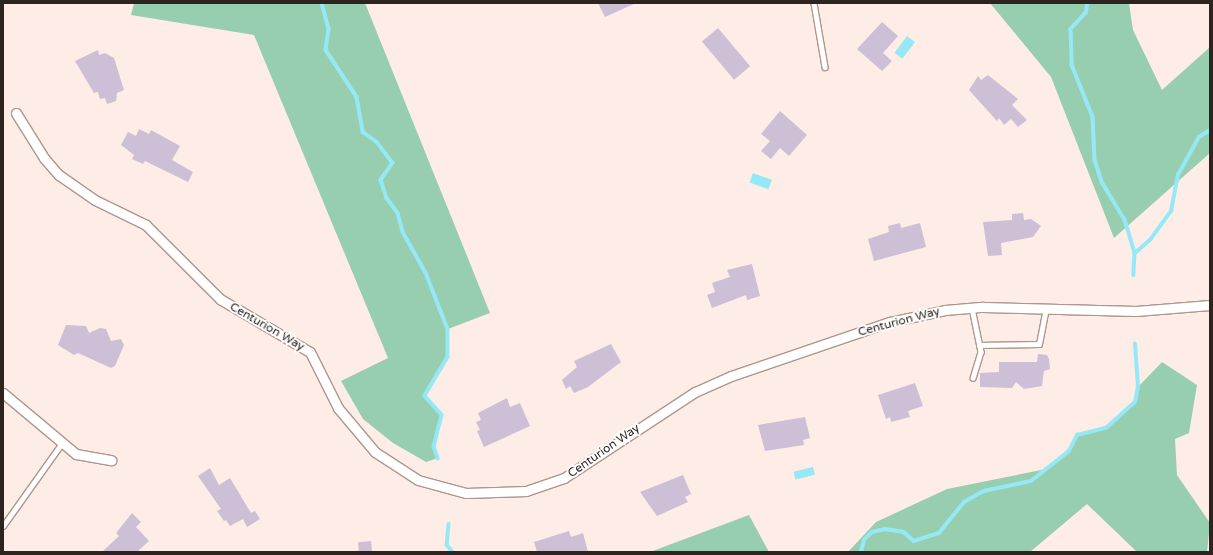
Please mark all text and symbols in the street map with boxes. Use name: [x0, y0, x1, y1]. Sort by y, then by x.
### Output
street label: Centurion Way: [227, 300, 307, 354]
street label: Centurion Way: [857, 304, 941, 340]
street label: Centurion Way: [565, 421, 643, 481]

